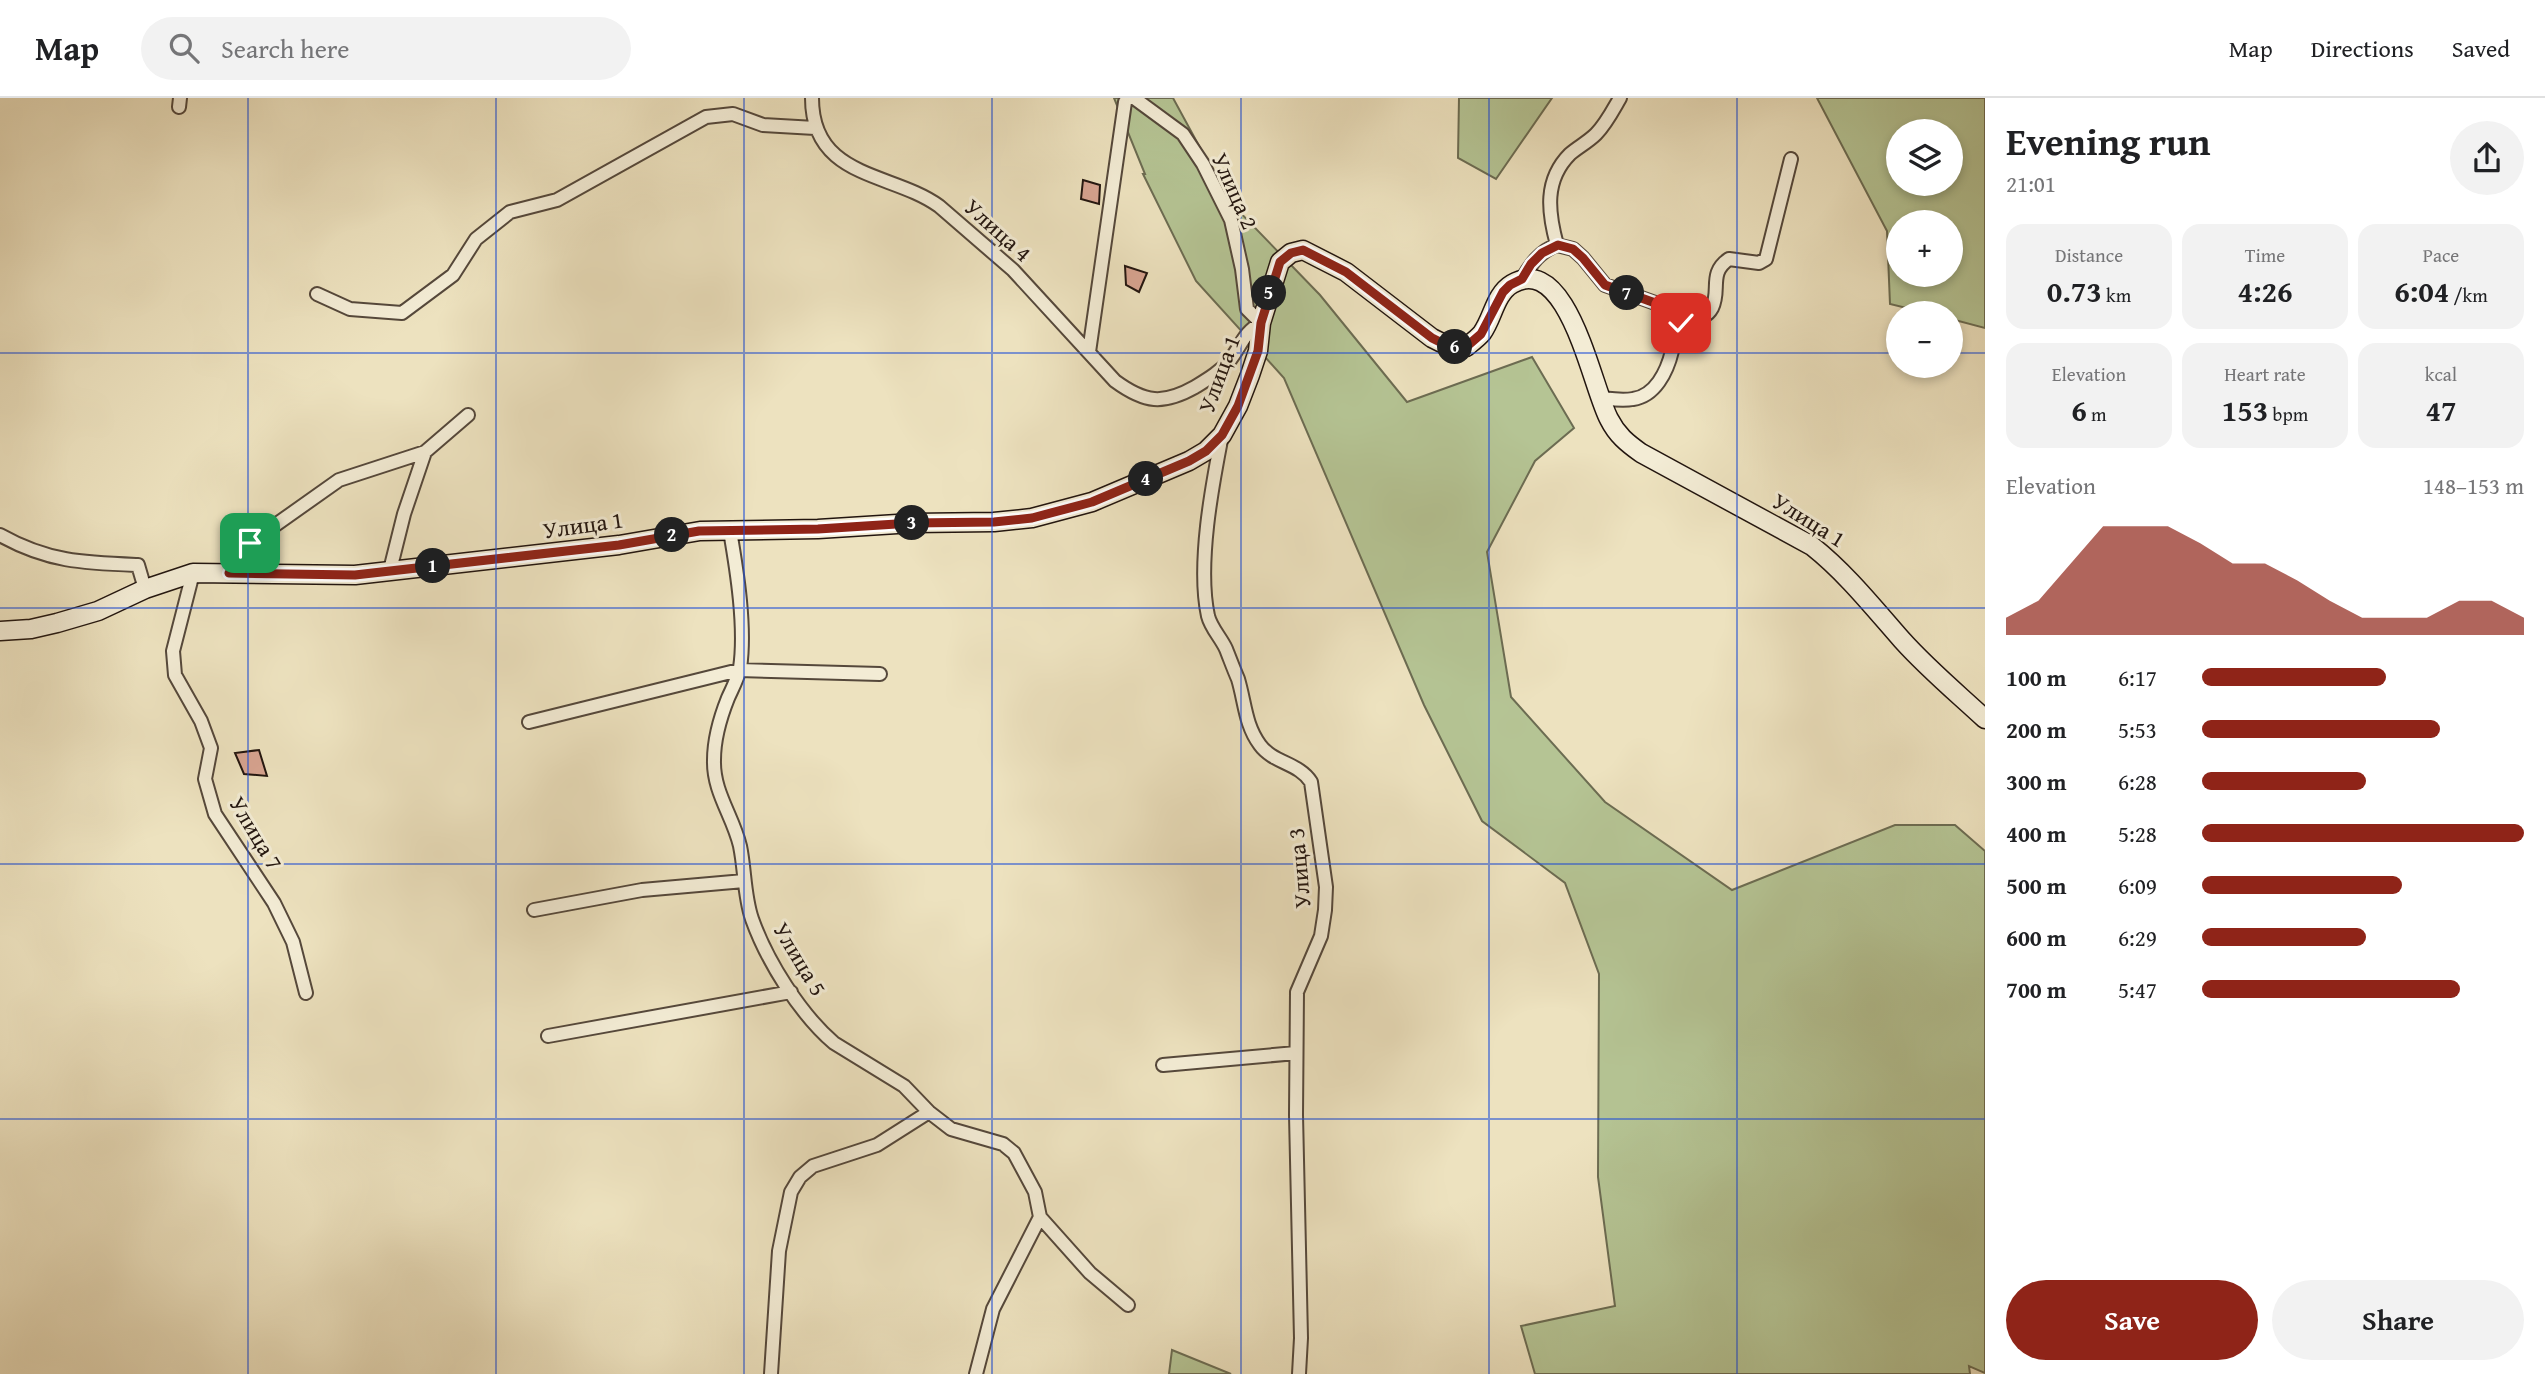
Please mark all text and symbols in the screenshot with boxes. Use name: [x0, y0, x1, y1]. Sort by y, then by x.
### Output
search box: [141, 17, 631, 80]
text: Map: [35, 24, 99, 72]
icon: search: [165, 29, 203, 67]
text: Search here: [221, 29, 349, 68]
text: Map: [2229, 31, 2273, 66]
text: Directions: [2311, 31, 2414, 66]
text: Saved: [2452, 31, 2510, 66]
text: Evening run: [2006, 113, 2210, 169]
map controls: [1886, 119, 1963, 378]
button: layers: [1886, 119, 1963, 196]
button: share: [2450, 121, 2524, 195]
street label: Улица 2: [1204, 147, 1267, 234]
text: 21:01: [2006, 167, 2056, 200]
street label: Улица 4: [957, 190, 1039, 269]
button: +: [1886, 210, 1963, 287]
text: Distance: [2055, 241, 2123, 269]
text: Time: [2245, 241, 2285, 269]
text: Pace: [2423, 241, 2459, 269]
text: 0.73: [2047, 269, 2102, 313]
text: 4:26: [2237, 269, 2293, 313]
text: 6:04: [2394, 269, 2449, 313]
pin: 5: [1252, 276, 1286, 310]
pin: 7: [1610, 276, 1644, 310]
text: 5: [1264, 278, 1273, 306]
text: 7: [1622, 278, 1631, 306]
text: km: [2102, 281, 2131, 309]
text: /km: [2449, 281, 2488, 309]
pin: [1651, 293, 1711, 353]
button: −: [1886, 301, 1963, 378]
icon: check: [1662, 304, 1700, 342]
street label: Улица 1: [1189, 330, 1248, 417]
pin: 6: [1438, 330, 1472, 364]
text: 6: [1450, 332, 1459, 360]
text: Elevation: [2052, 360, 2126, 388]
text: Heart rate: [2224, 360, 2306, 388]
text: kcal: [2425, 360, 2457, 388]
text: 6: [2071, 388, 2087, 432]
text: 153: [2222, 388, 2268, 432]
text: 47: [2425, 388, 2457, 432]
text: m: [2087, 400, 2107, 428]
text: bpm: [2268, 400, 2308, 428]
pin: 4: [1128, 462, 1164, 496]
text: 4: [1141, 464, 1150, 492]
text: Elevation: [2006, 469, 2096, 502]
text: 148–153 m: [2423, 469, 2524, 502]
street label: Улица 1: [1766, 484, 1852, 555]
street label: Улица 1: [541, 503, 625, 546]
pin: 3: [894, 506, 930, 540]
text: 3: [907, 508, 916, 536]
pin: [220, 513, 280, 573]
pin: 2: [654, 518, 690, 552]
text: 2: [667, 520, 676, 548]
icon: arrive: [231, 524, 269, 562]
pin: 1: [416, 548, 450, 584]
text: 1: [428, 551, 437, 579]
text: 100 m: [2006, 661, 2067, 694]
text: 6:17: [2118, 661, 2157, 694]
text: 200 m: [2006, 713, 2067, 746]
text: 5:53: [2118, 713, 2157, 746]
text: 300 m: [2006, 765, 2067, 798]
text: 6:28: [2118, 765, 2157, 798]
street label: Улица 7: [222, 790, 291, 876]
text: 400 m: [2006, 817, 2067, 850]
text: 5:28: [2118, 817, 2157, 850]
street label: Улица 3: [1279, 826, 1318, 910]
text: 500 m: [2006, 869, 2067, 902]
text: 6:09: [2118, 869, 2157, 902]
street label: Улица 5: [766, 916, 835, 1002]
text: 600 m: [2006, 921, 2067, 954]
text: 6:29: [2118, 921, 2157, 954]
text: 700 m: [2006, 973, 2067, 1006]
text: 5:47: [2118, 973, 2157, 1006]
button: Save: [2006, 1280, 2258, 1360]
button: Share: [2272, 1280, 2524, 1360]

